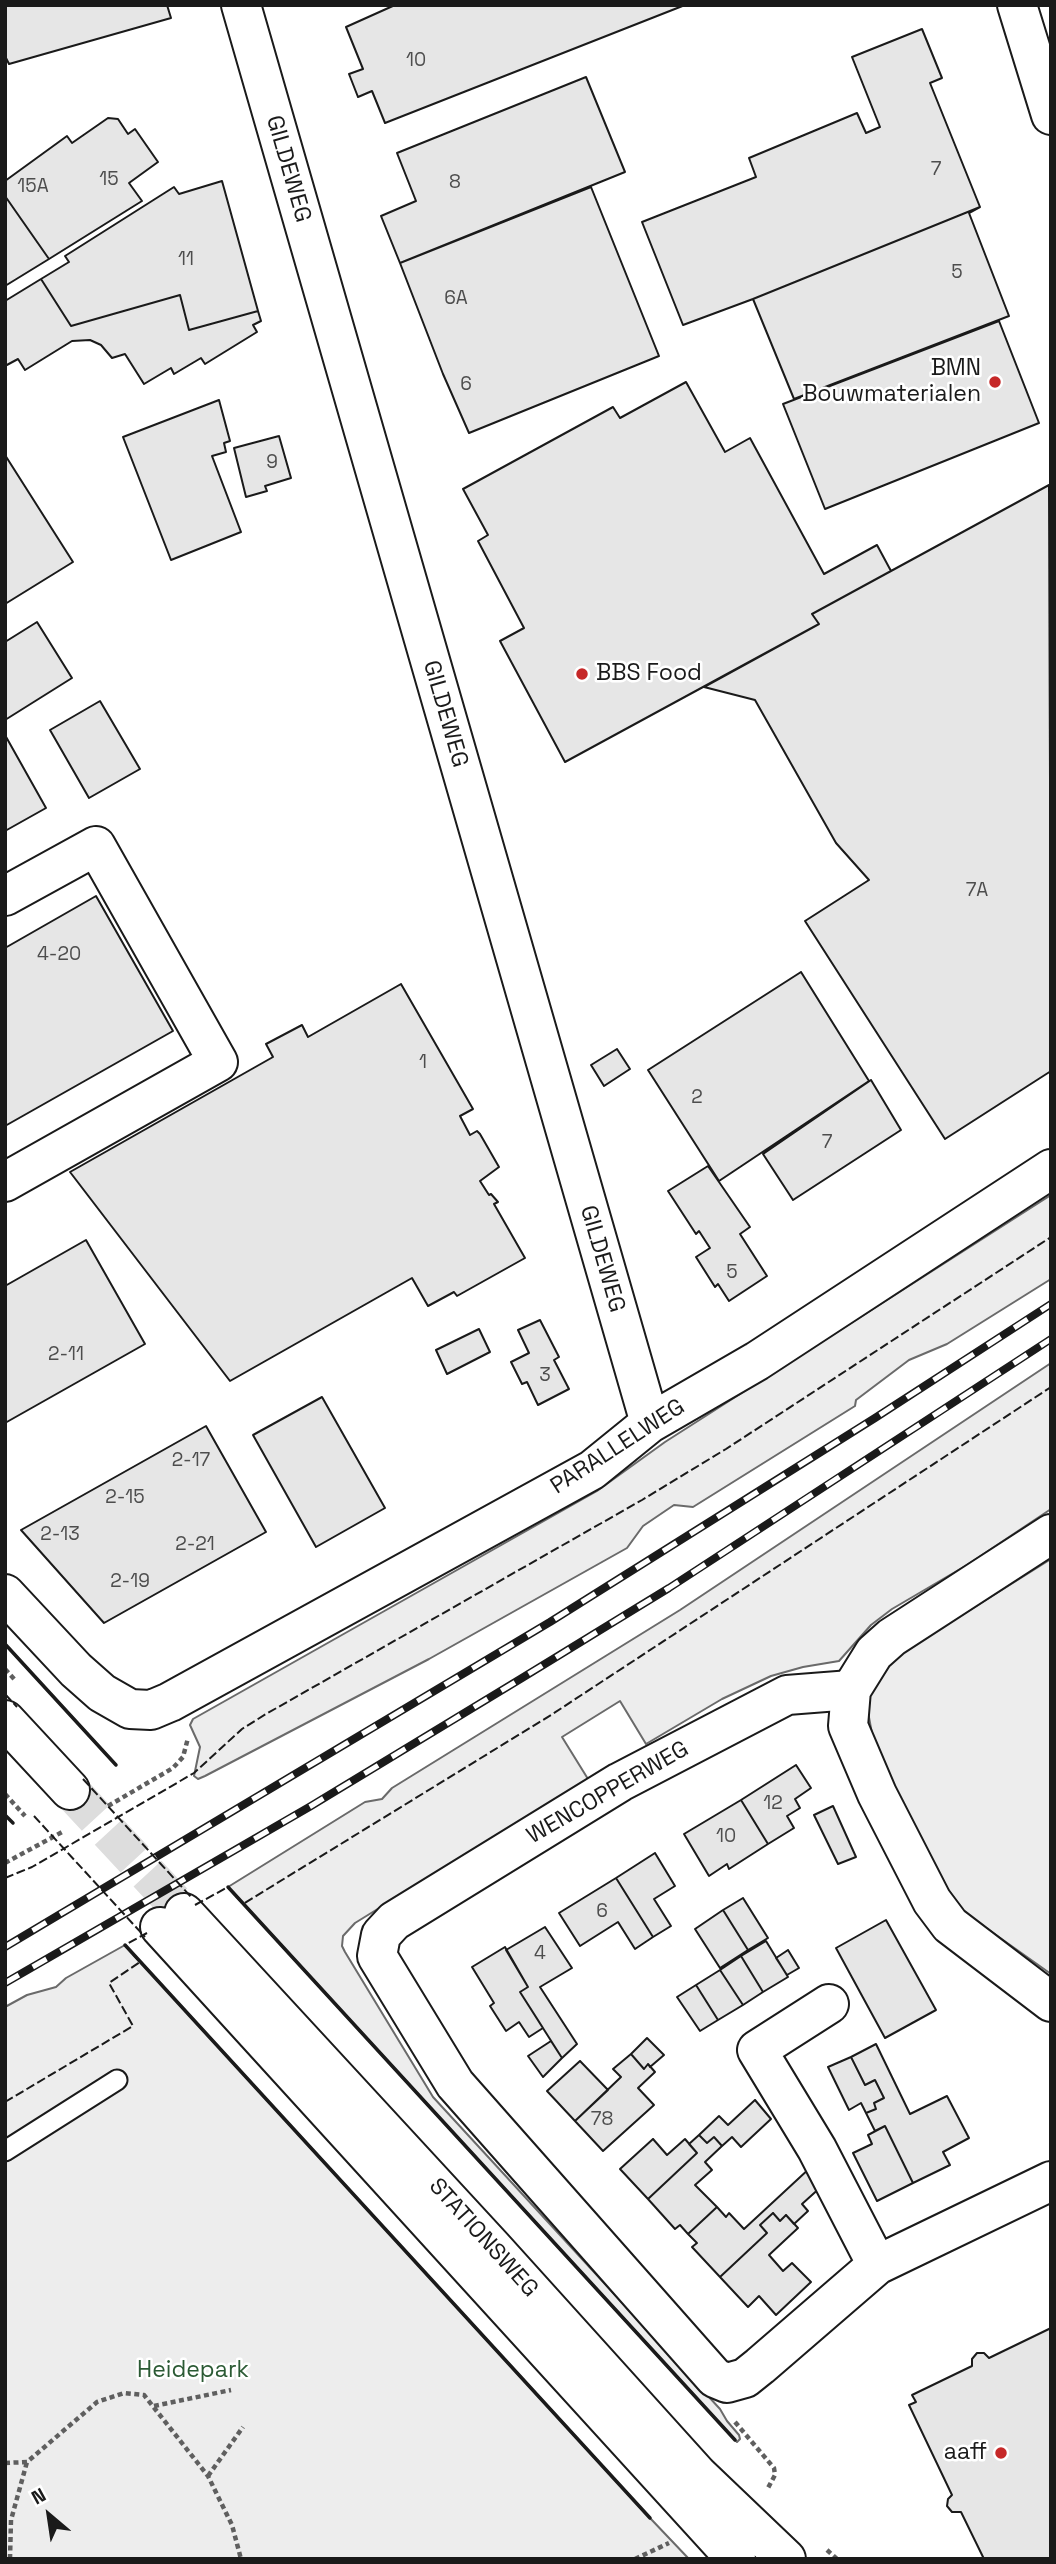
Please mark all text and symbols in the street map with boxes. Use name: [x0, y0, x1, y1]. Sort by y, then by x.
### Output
house number: 10: [406, 50, 426, 72]
street label: GILDEWEG: [260, 112, 316, 226]
house number: 7: [931, 159, 941, 181]
house number: 15: [99, 169, 119, 191]
house number: 8: [449, 172, 461, 194]
house number: 15A: [17, 176, 49, 198]
house number: 11: [178, 249, 194, 271]
house number: 5: [951, 262, 963, 284]
house number: 6A: [444, 288, 468, 310]
place label: BMN Bouwmaterialen: [802, 355, 981, 409]
house number: 6: [460, 374, 472, 396]
marker: BMN Bouwmaterialen: [987, 374, 1003, 390]
house number: 9: [266, 452, 278, 474]
street label: GILDEWEG: [417, 657, 473, 771]
place label: BBS Food: [596, 660, 702, 688]
marker: BBS Food: [574, 666, 590, 682]
house number: 7A: [966, 880, 988, 902]
house number: 4-20: [37, 944, 81, 966]
house number: 1: [419, 1052, 427, 1074]
house number: 2: [691, 1087, 703, 1109]
house number: 7: [822, 1132, 832, 1154]
street label: GILDEWEG: [574, 1202, 630, 1316]
house number: 5: [726, 1262, 738, 1284]
house number: 2-11: [48, 1344, 84, 1366]
house number: 3: [539, 1365, 551, 1387]
street label: PARALLELWEG: [546, 1393, 690, 1501]
house number: 2-17: [172, 1450, 210, 1472]
house number: 2-15: [105, 1487, 145, 1509]
house number: 2-13: [40, 1524, 80, 1546]
house number: 2-21: [175, 1534, 215, 1556]
house number: 2-19: [110, 1571, 150, 1593]
street label: WENCOPPERWEG: [522, 1736, 694, 1850]
house number: 12: [763, 1793, 783, 1815]
house number: 10: [716, 1826, 736, 1848]
house number: 6: [596, 1901, 608, 1923]
house number: 4: [534, 1943, 546, 1965]
house number: 78: [591, 2109, 613, 2131]
street label: STATIONSWEG: [423, 2173, 543, 2303]
park label: Heidepark: [137, 2357, 249, 2385]
place label: aaff: [944, 2439, 987, 2467]
marker: aaff: [993, 2445, 1009, 2461]
north arrow: [14, 2480, 84, 2550]
text: N: [27, 2482, 50, 2510]

